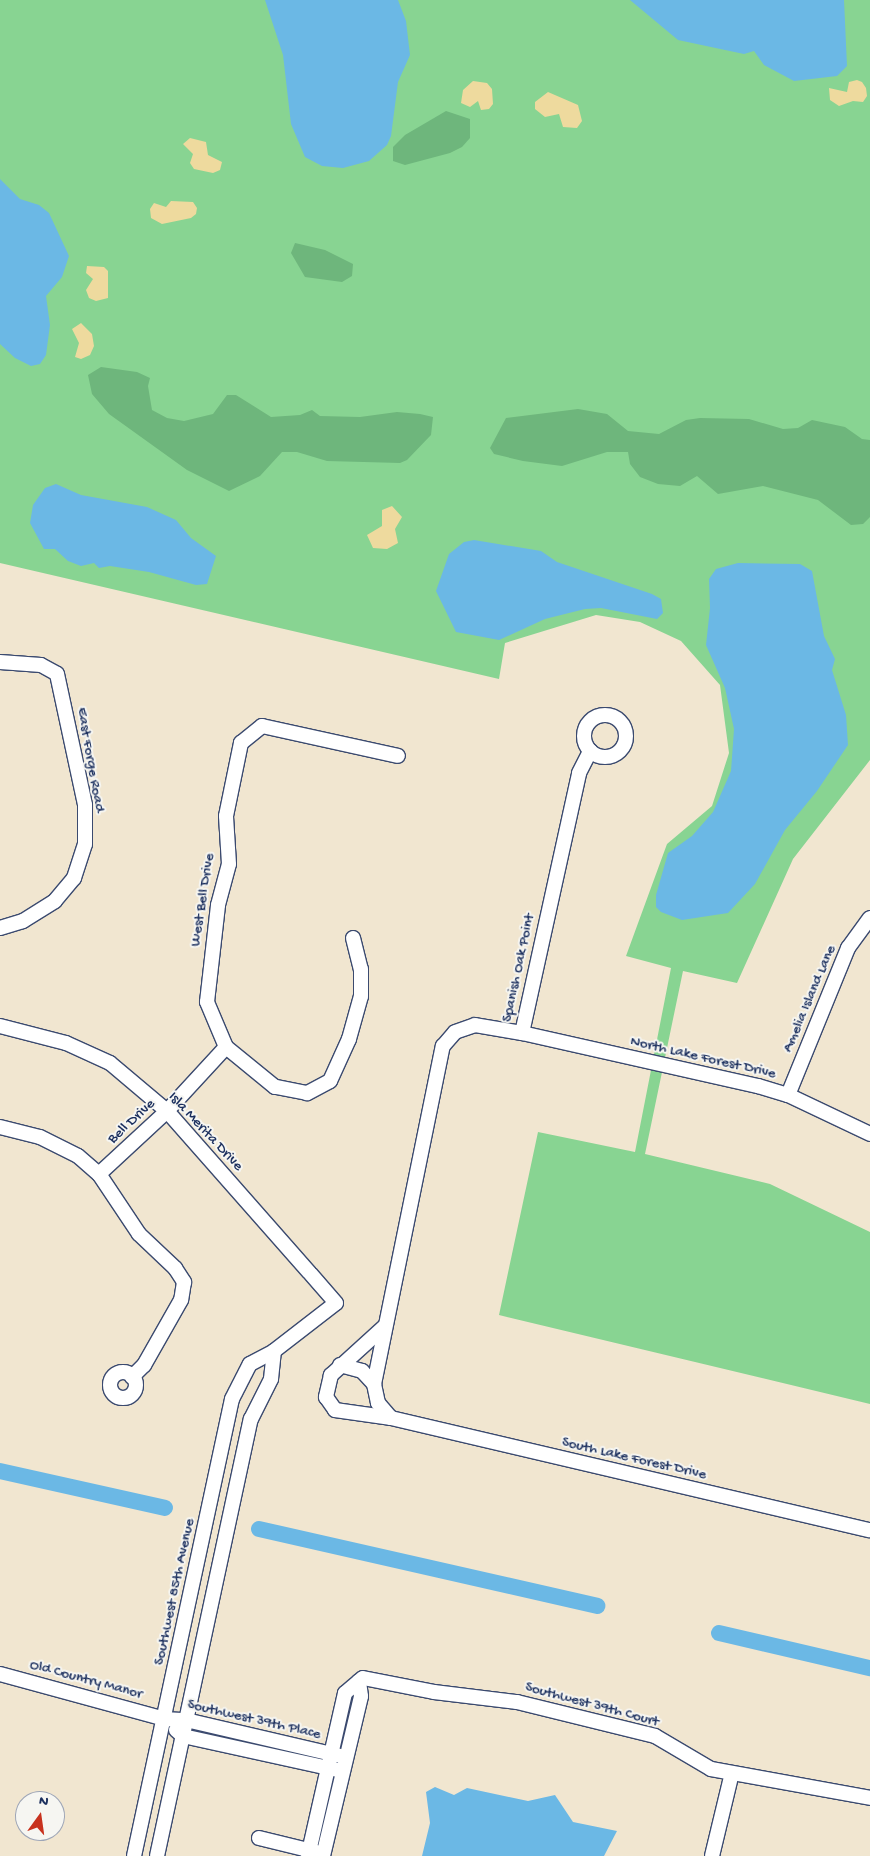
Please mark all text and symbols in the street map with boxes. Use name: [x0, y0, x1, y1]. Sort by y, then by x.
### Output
street label: East Forge Road: [72, 706, 108, 814]
street label: West Bell Drive: [187, 852, 219, 948]
street label: Spanish Oak Point: [499, 912, 539, 1024]
street label: Amelia Island Lane: [779, 943, 841, 1055]
street label: North Lake Forest Drive: [628, 1032, 778, 1084]
street label: Isla Merita Drive: [164, 1089, 246, 1175]
street label: Bell Drive: [105, 1096, 159, 1148]
street label: South Lake Forest Drive: [560, 1434, 708, 1484]
street label: Southwest 85th Avenue: [151, 1517, 199, 1667]
street label: Old Country Manor: [28, 1656, 144, 1704]
street label: Southwest 39th Court: [523, 1678, 661, 1732]
street label: Southwest 39th Place: [186, 1696, 322, 1744]
north arrow: [15, 1791, 65, 1841]
text: N: [37, 1793, 50, 1811]

